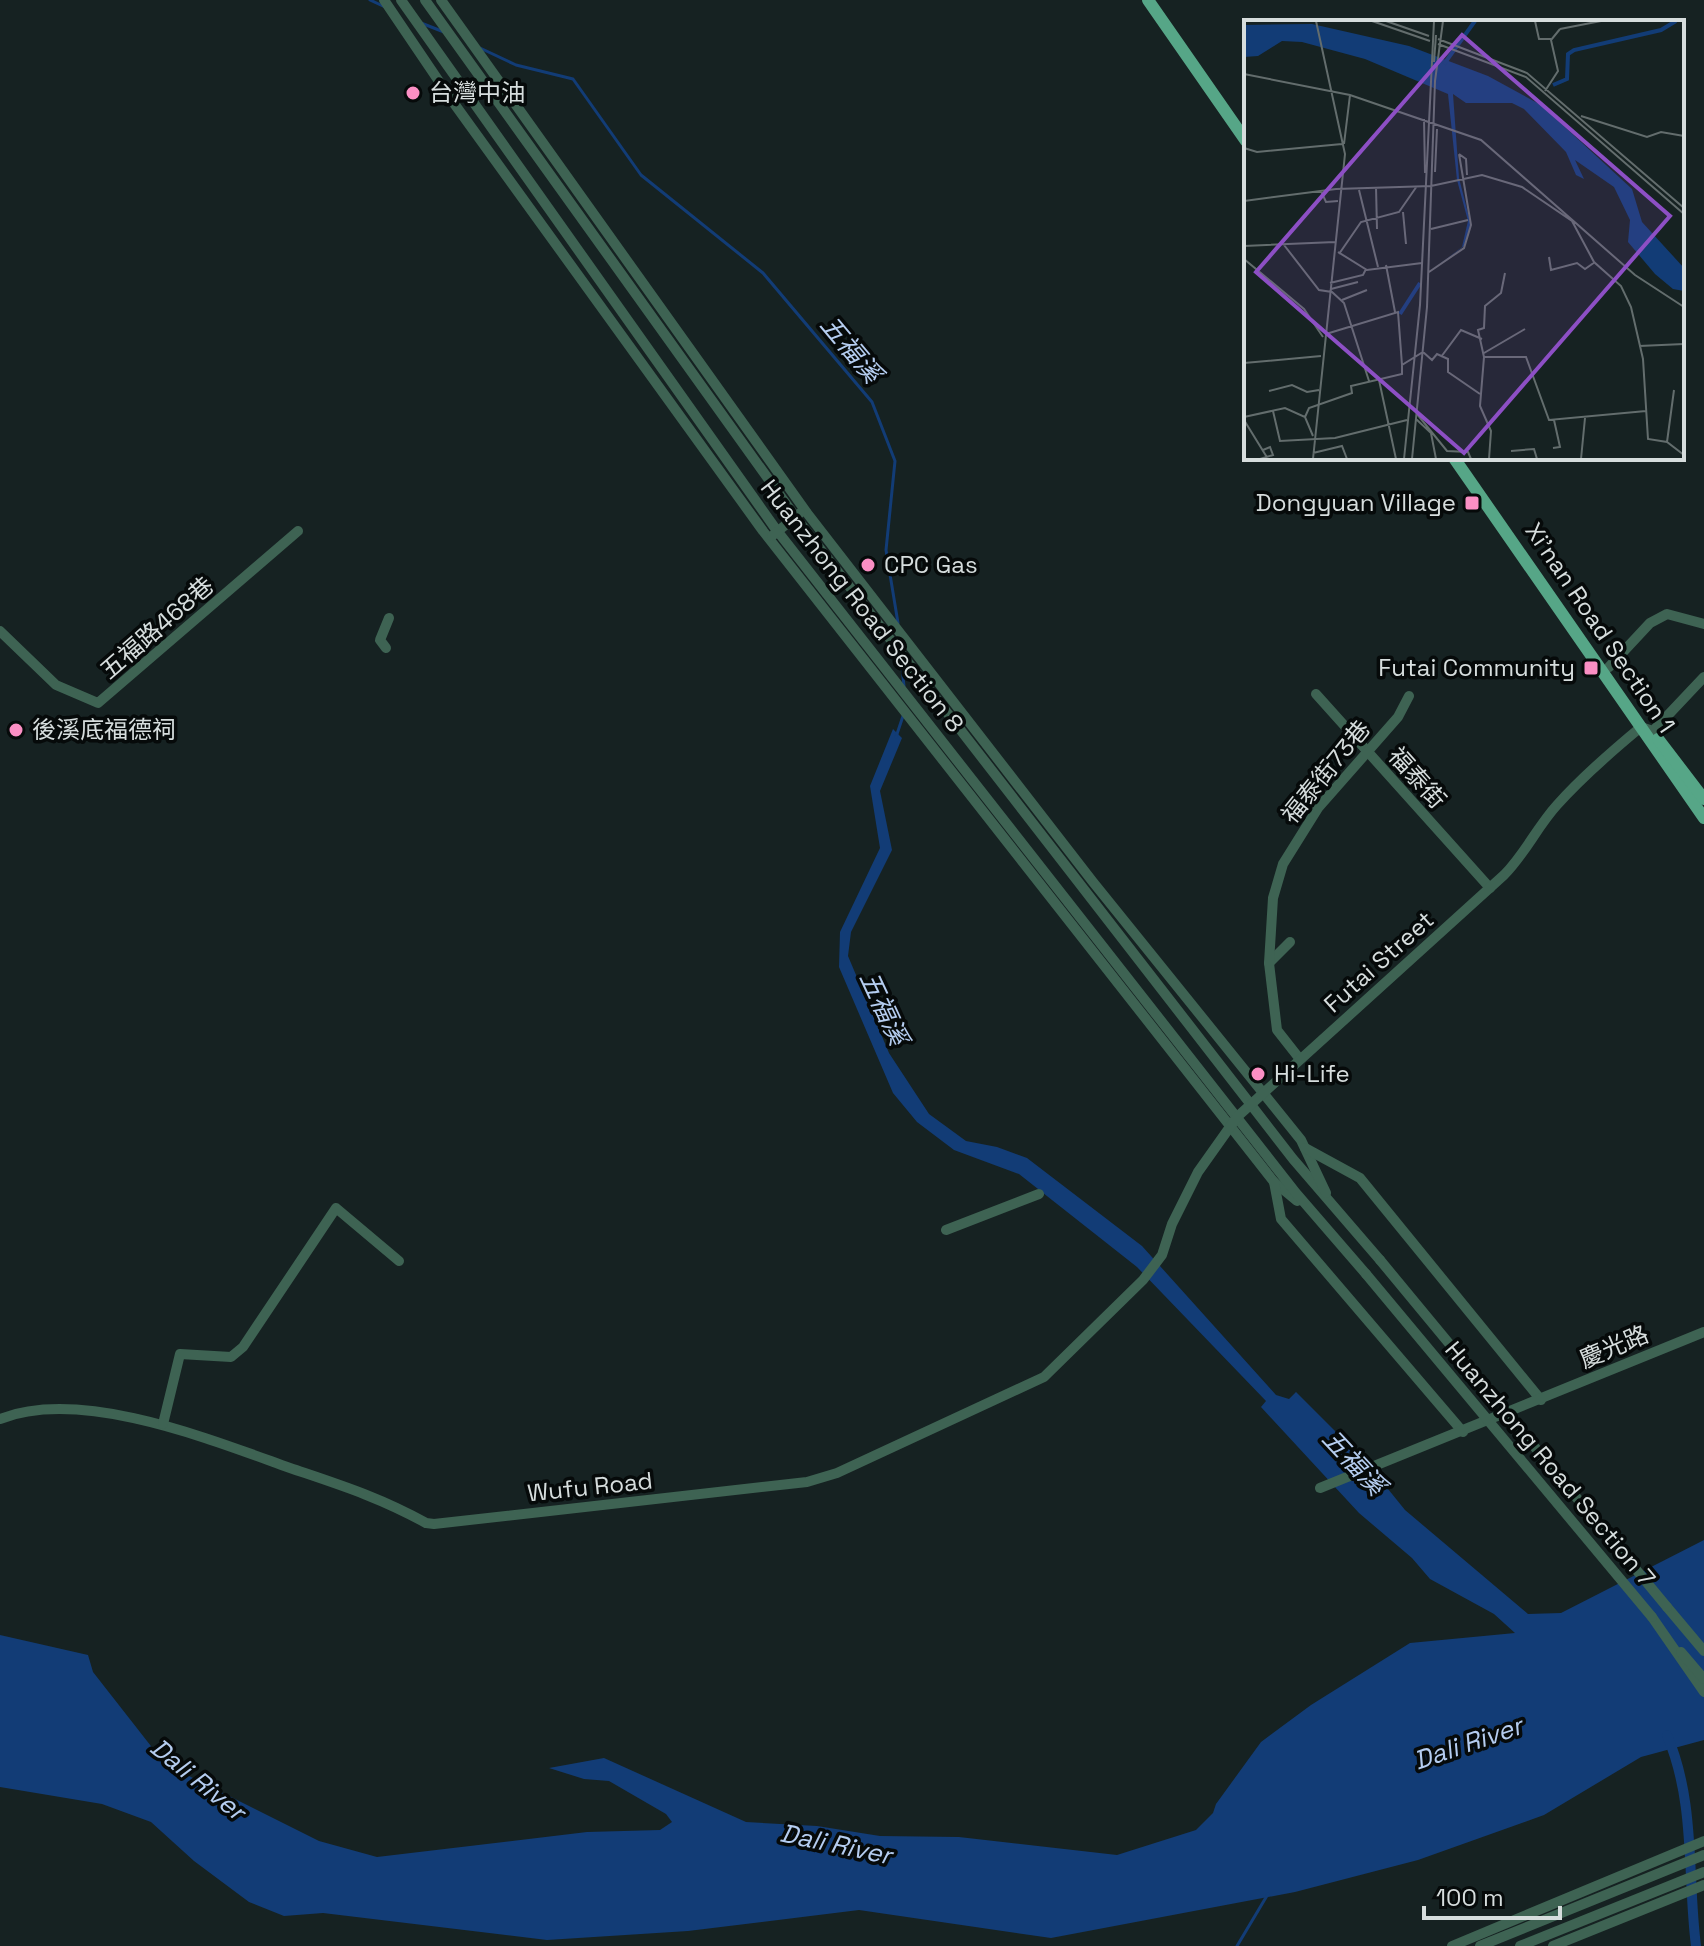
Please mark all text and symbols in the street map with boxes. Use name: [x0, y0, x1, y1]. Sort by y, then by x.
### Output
inset map: [1244, 20, 1684, 460]
place label: 台灣中油: [429, 77, 525, 108]
marker: 台灣中油: [404, 84, 422, 102]
water label: 五福溪: [813, 308, 892, 393]
street label: Huanzhong Road Section 8: [754, 473, 971, 738]
place label: Dongyuan Village: [1256, 487, 1456, 518]
marker: Dongyuan Village: [1463, 494, 1481, 512]
street label: Xi'nan Road Section 1: [1518, 517, 1682, 739]
place label: CPC Gas: [884, 549, 978, 580]
marker: CPC Gas: [859, 556, 877, 574]
street label: 五福路468巷: [93, 570, 220, 685]
place label: Futai Community: [1378, 652, 1575, 683]
marker: Futai Community: [1582, 659, 1600, 677]
place label: 後溪底福德祠: [32, 714, 176, 745]
street label: 福泰街73巷: [1275, 714, 1377, 830]
marker: 後溪底福德祠: [7, 721, 25, 739]
street label: 福泰街: [1382, 741, 1453, 815]
street label: Futai Street: [1317, 904, 1440, 1019]
water label: 五福溪: [852, 965, 918, 1054]
place label: Hi-Life: [1274, 1058, 1350, 1089]
marker: Hi-Life: [1249, 1065, 1267, 1083]
street label: 慶光路: [1575, 1318, 1653, 1375]
street label: Huanzhong Road Section 7: [1438, 1334, 1662, 1593]
water label: 五福溪: [1315, 1422, 1396, 1505]
street label: Wufu Road: [526, 1465, 654, 1509]
water label: Dali River: [1409, 1707, 1530, 1777]
water label: Dali River: [143, 1730, 255, 1830]
water label: Dali River: [777, 1816, 898, 1873]
scale bar: [1424, 1870, 1560, 1920]
text: 100 m: [1436, 1882, 1504, 1913]

